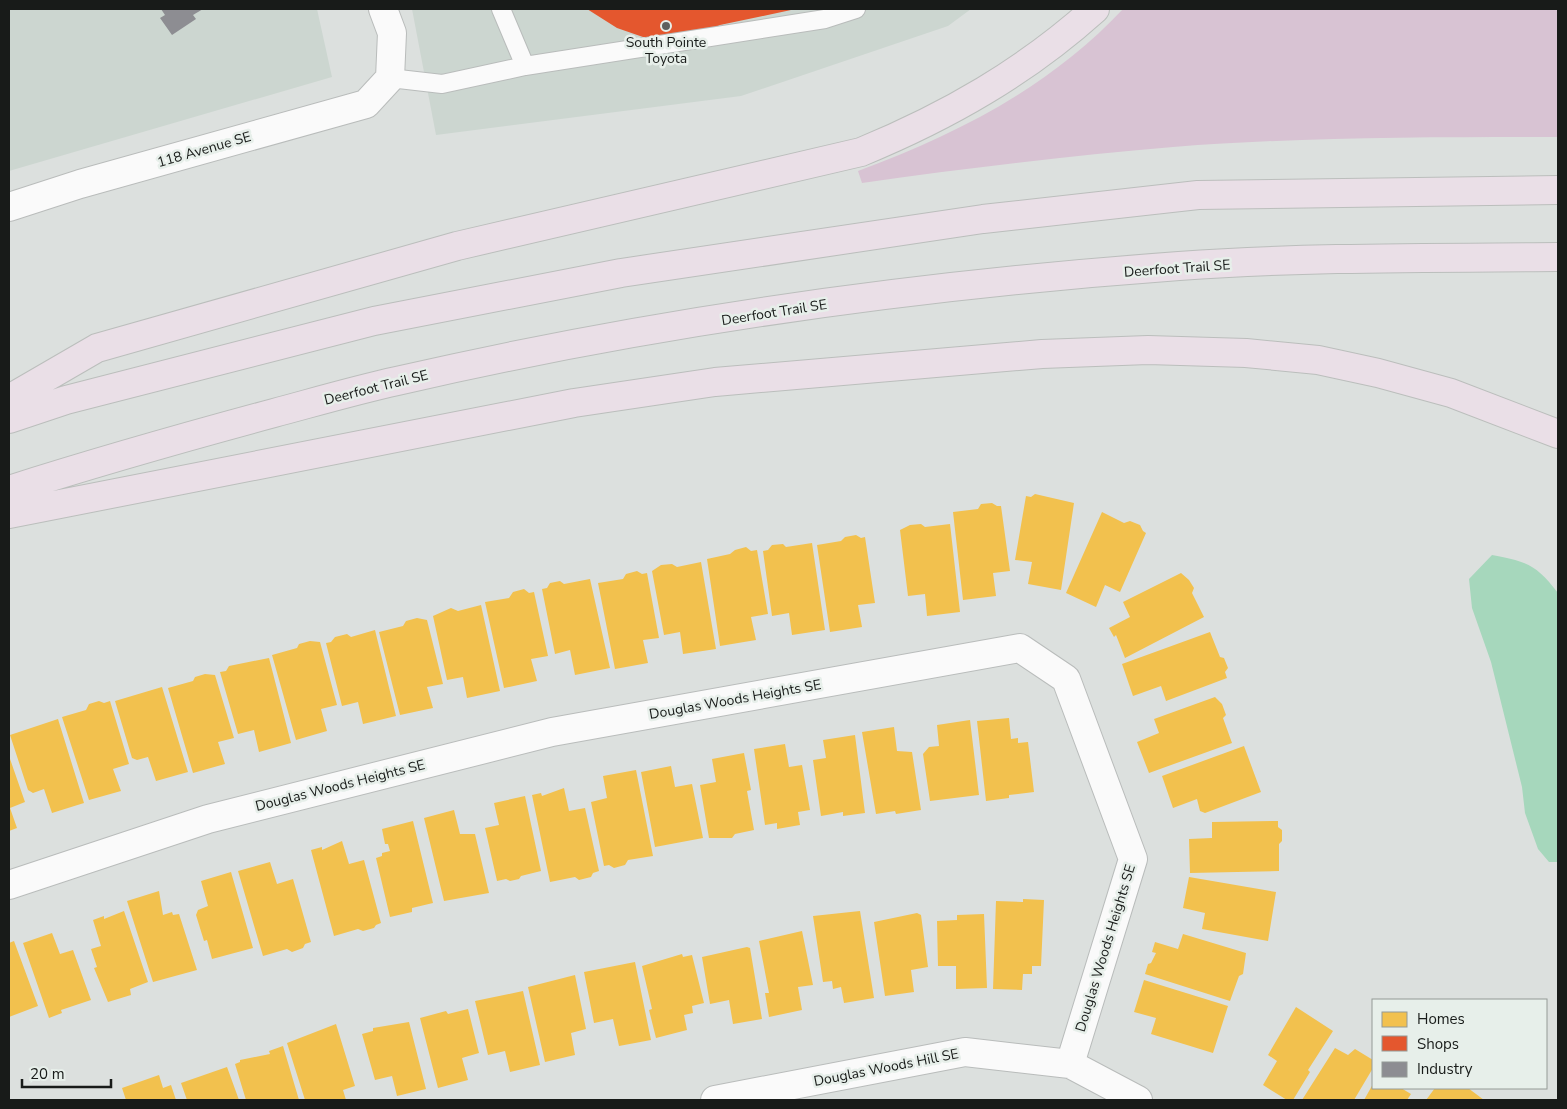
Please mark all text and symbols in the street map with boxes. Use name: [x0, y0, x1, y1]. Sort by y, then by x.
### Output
marker: South Pointe Toyota: [660, 20, 672, 32]
place label: South Pointe Toyota: [626, 33, 706, 68]
street label: 118 Avenue SE: [155, 127, 253, 172]
street label: Deerfoot Trail SE: [1123, 255, 1231, 282]
street label: Deerfoot Trail SE: [720, 295, 828, 330]
street label: Deerfoot Trail SE: [322, 365, 430, 410]
street label: Douglas Woods Heights SE: [648, 675, 823, 724]
street label: Douglas Woods Heights SE: [253, 755, 427, 816]
street label: Douglas Woods Heights SE: [1071, 862, 1140, 1034]
legend: [1372, 999, 1547, 1089]
text: Homes: [1417, 1009, 1465, 1029]
text: Shops: [1417, 1034, 1459, 1054]
street label: Douglas Woods Hill SE: [812, 1044, 960, 1091]
scale bar: [22, 1056, 111, 1088]
text: Industry: [1417, 1059, 1473, 1079]
text: 20 m: [30, 1064, 65, 1084]

